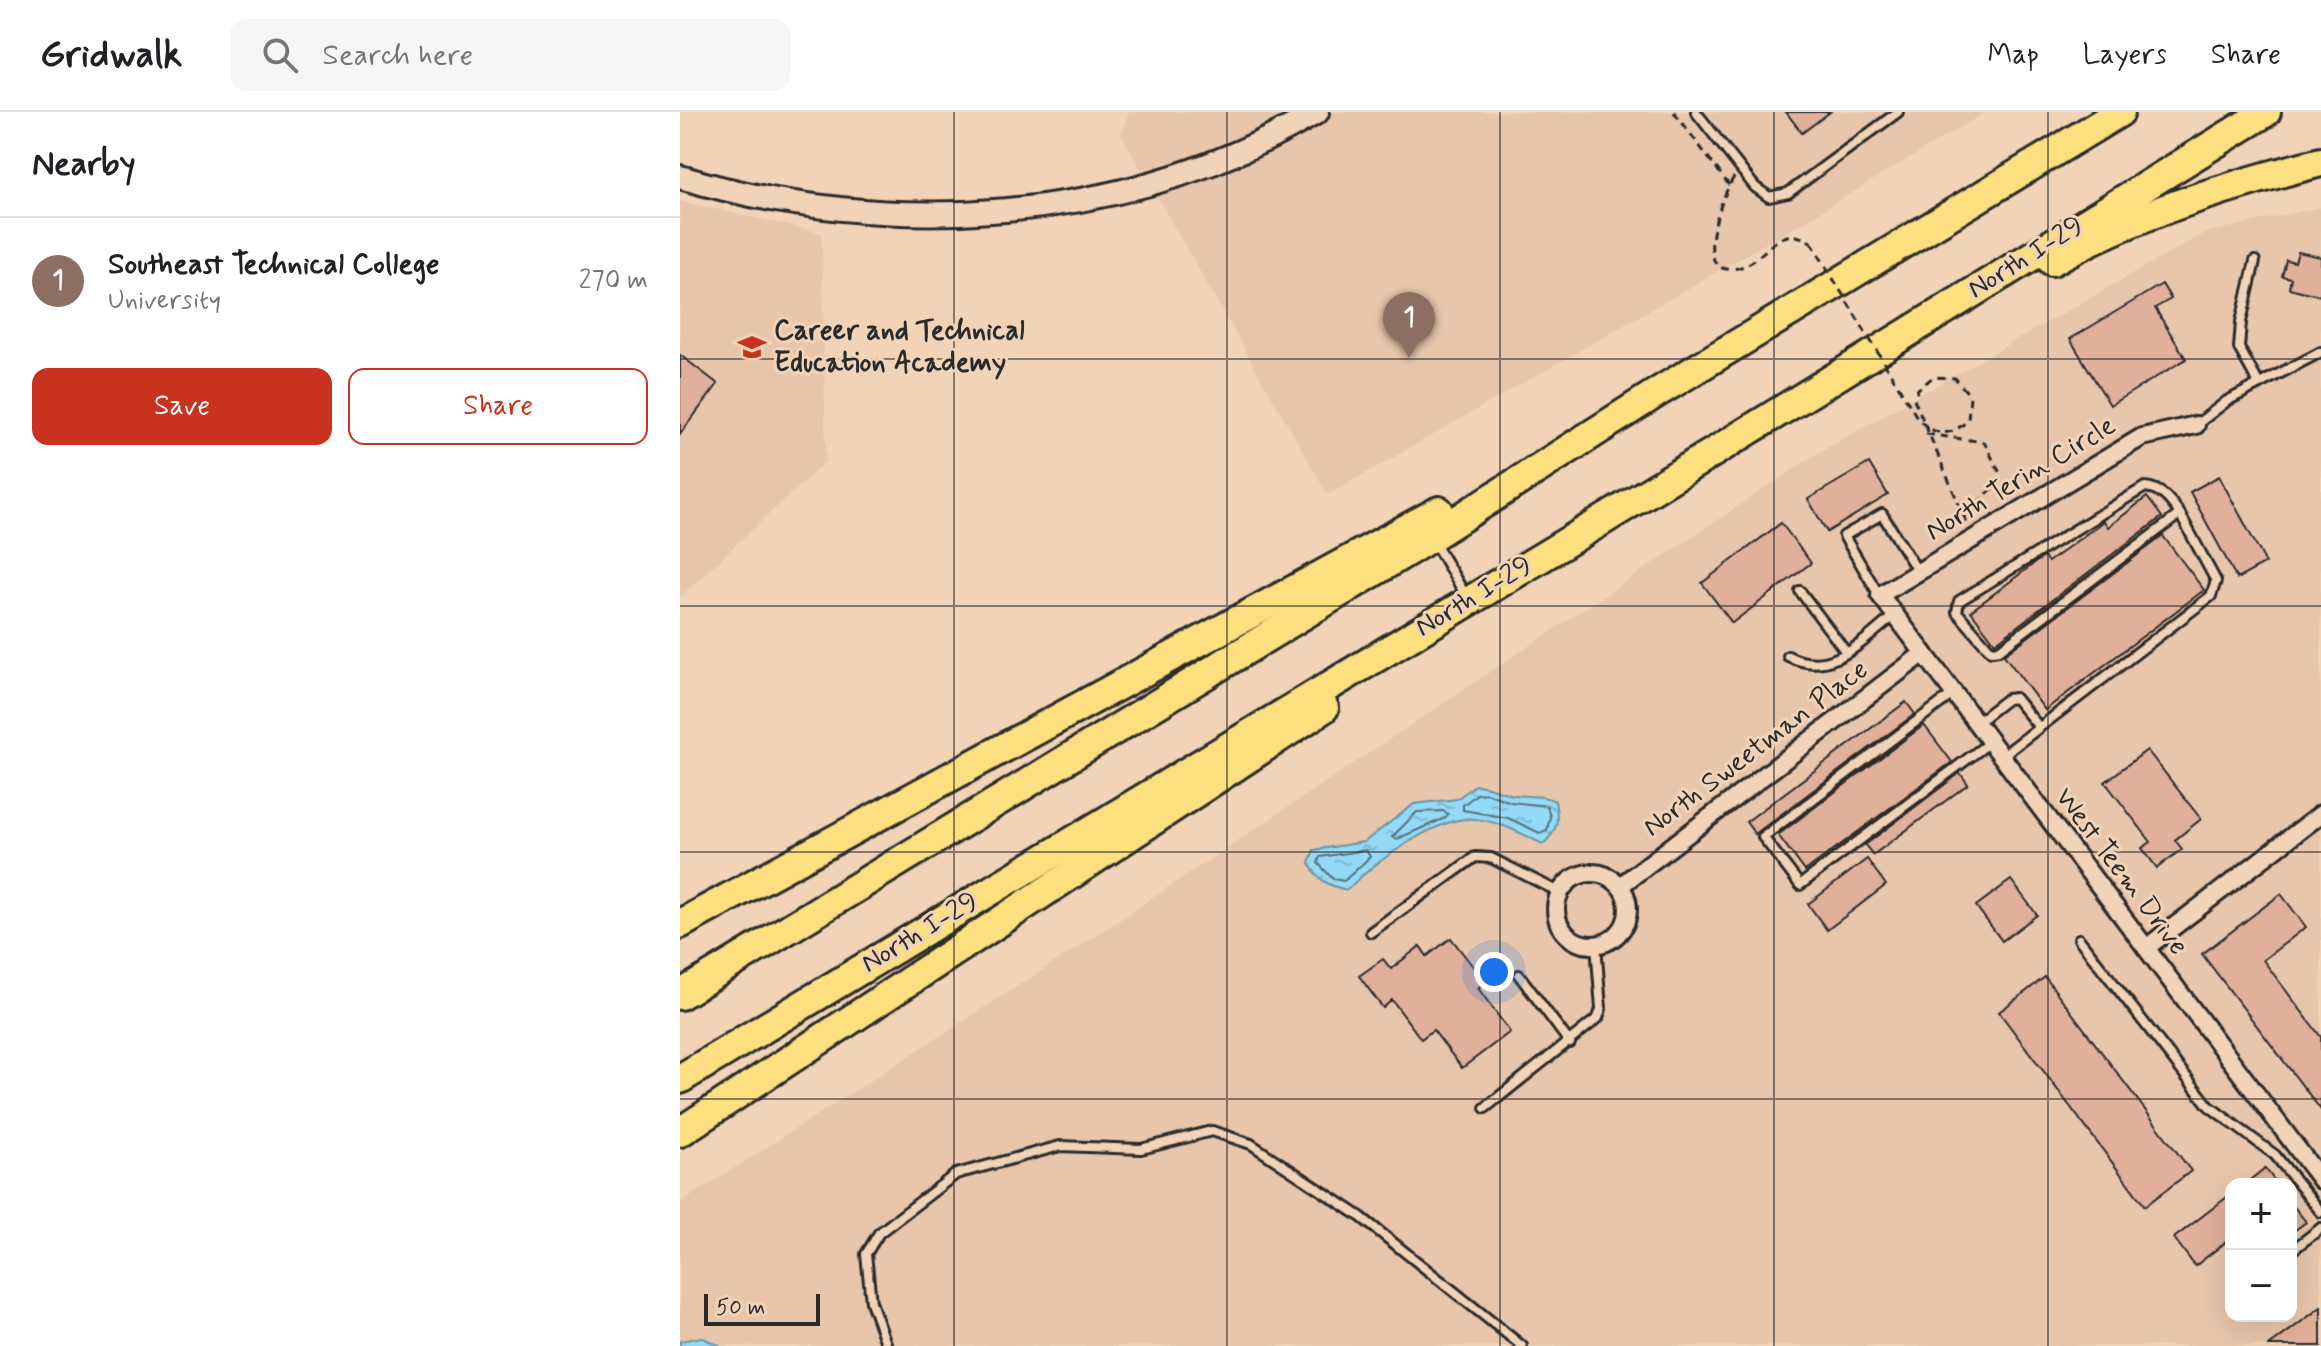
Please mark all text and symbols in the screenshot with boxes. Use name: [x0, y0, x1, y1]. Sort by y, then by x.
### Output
search box: [230, 19, 790, 91]
text: Gridwalk: [40, 31, 182, 80]
icon: search: [258, 33, 302, 77]
text: Search here: [322, 36, 473, 75]
text: Map: [1988, 37, 2039, 74]
text: Layers: [2083, 37, 2167, 74]
text: Share: [2211, 37, 2281, 74]
text: Nearby: [32, 142, 136, 187]
street label: North I-29: [1961, 208, 2091, 308]
text: Southeast Technical College: [108, 245, 440, 284]
text: 1: [52, 264, 64, 298]
text: 270 m: [579, 264, 648, 298]
text: University: [108, 284, 221, 318]
pin: 1: [1383, 292, 1435, 358]
place label: Career and Technical Education Academy: [774, 313, 1025, 382]
school or university icon: Career and Technical Education Academy: [737, 332, 767, 362]
button: Save: [32, 368, 332, 445]
button: Share: [348, 368, 648, 445]
street label: North Terin Circle: [1919, 408, 2123, 550]
street label: North I-29: [1409, 548, 1539, 646]
street label: North Sweetman Place: [1636, 652, 1876, 846]
street label: West Teem Drive: [2046, 781, 2196, 963]
street label: North I-29: [855, 884, 985, 982]
your location: [1474, 952, 1514, 992]
map controls: [2225, 1178, 2297, 1322]
button: +: [2225, 1178, 2297, 1250]
button: −: [2225, 1250, 2297, 1322]
scale bar: [704, 1290, 820, 1326]
text: 50 m: [716, 1294, 765, 1322]

